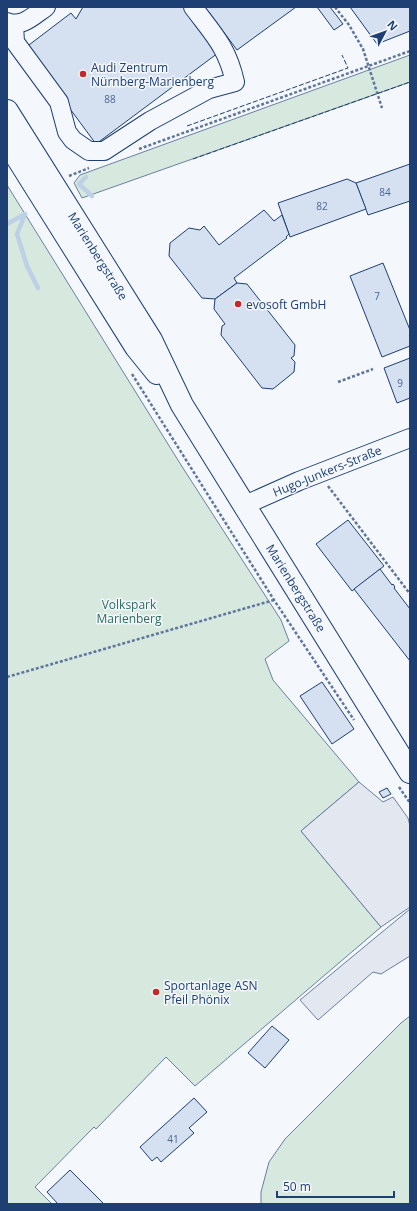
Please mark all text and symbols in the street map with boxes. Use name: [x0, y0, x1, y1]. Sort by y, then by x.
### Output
north arrow: [365, 12, 405, 52]
text: N: [384, 17, 402, 33]
place label: Audi Zentrum Nürnberg-Marienberg: [91, 59, 214, 90]
marker: Audi Zentrum Nürnberg-Marienberg: [78, 69, 88, 79]
house number: 88: [104, 92, 116, 106]
house number: 84: [379, 185, 391, 199]
house number: 82: [316, 199, 328, 213]
street label: Marienbergstraße: [64, 209, 132, 303]
house number: 7: [374, 289, 380, 303]
place label: evosoft GmbH: [246, 296, 326, 313]
marker: evosoft GmbH: [233, 299, 243, 309]
house number: 9: [397, 376, 403, 390]
street label: Hugo-Junkers-Straße: [270, 441, 384, 501]
street label: Marienbergstraße: [262, 541, 330, 635]
park label: Volkspark Marienberg: [97, 596, 162, 627]
place label: Sportanlage ASN Pfeil Phönix: [164, 977, 258, 1008]
marker: Sportanlage ASN Pfeil Phönix: [151, 987, 161, 997]
house number: 41: [167, 1132, 179, 1146]
scale bar: [277, 1173, 394, 1199]
text: 50 m: [283, 1178, 311, 1195]

